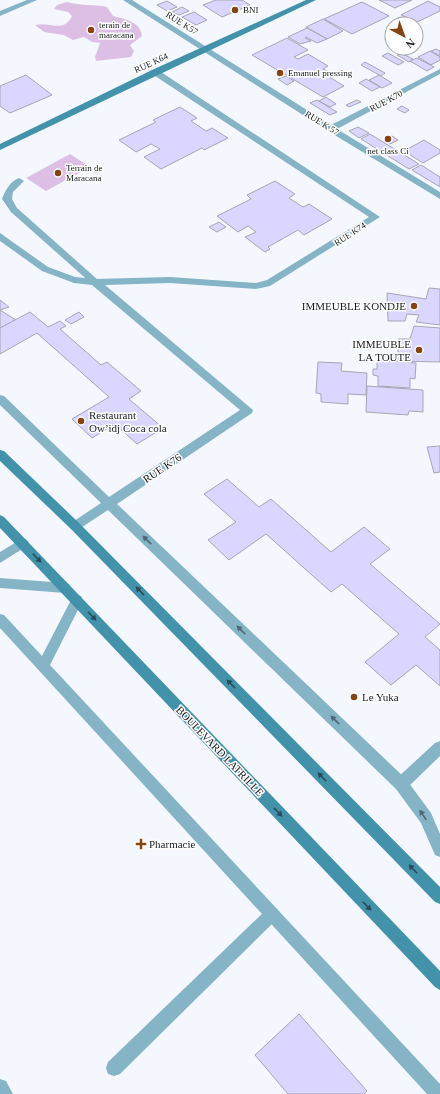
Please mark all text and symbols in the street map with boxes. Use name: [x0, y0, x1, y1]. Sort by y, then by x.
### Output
marker: BNI: [230, 5, 240, 15]
place label: BNI: [243, 5, 259, 15]
street label: RUE K57: [164, 9, 200, 37]
north arrow: [384, 16, 424, 56]
place label: terain de maracana: [99, 20, 133, 40]
marker: terain de maracana: [86, 25, 96, 35]
text: N: [404, 36, 417, 51]
street label: RUE K64: [133, 51, 170, 75]
marker: Emanuel pressing: [275, 68, 285, 78]
place label: Emanuel pressing: [288, 68, 353, 78]
street label: RUE K70: [368, 88, 405, 114]
street label: RUE K 57: [303, 109, 341, 138]
marker: net class Ci: [383, 134, 393, 144]
place label: net class Ci: [367, 146, 409, 156]
place label: Terrain de Maracana: [66, 163, 103, 183]
marker: Terrain de Maracana: [53, 168, 63, 178]
street label: RUE K74: [332, 220, 368, 248]
place label: IMMEUBLE KONDJE: [302, 300, 406, 312]
marker: IMMEUBLE KONDJE: [409, 301, 419, 311]
place label: IMMEUBLE LA TOUTE: [352, 338, 411, 363]
marker: IMMEUBLE LA TOUTE: [414, 345, 424, 355]
place label: Restaurant Ow’idj Coca cola: [89, 409, 167, 434]
marker: Restaurant Ow’idj Coca cola: [76, 416, 86, 426]
street label: RUE K76: [141, 451, 184, 485]
one-way arrow: [142, 535, 152, 544]
one-way arrow: [32, 553, 42, 563]
one-way arrow: [135, 586, 144, 596]
one-way arrow: [87, 611, 97, 621]
one-way arrow: [236, 625, 246, 635]
one-way arrow: [226, 679, 236, 689]
place label: Le Yuka: [362, 691, 399, 703]
marker: Le Yuka: [349, 692, 359, 702]
street label: BOULEVARD LATRILLE: [174, 703, 266, 799]
one-way arrow: [330, 716, 339, 725]
one-way arrow: [317, 772, 327, 782]
one-way arrow: [273, 807, 283, 817]
one-way arrow: [419, 809, 427, 820]
place label: Pharmacie: [149, 838, 196, 850]
marker: Pharmacie: [136, 839, 146, 849]
one-way arrow: [408, 864, 418, 874]
one-way arrow: [362, 901, 372, 911]

